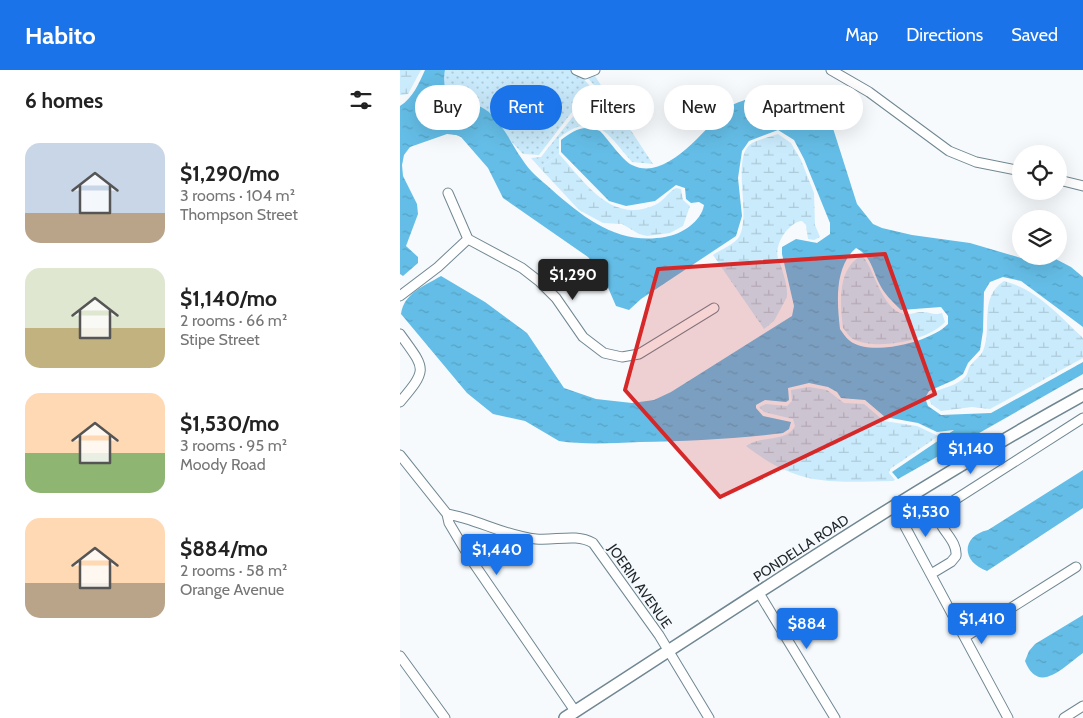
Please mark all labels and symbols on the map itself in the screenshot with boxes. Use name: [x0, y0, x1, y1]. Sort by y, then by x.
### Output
pin: $1,290: [532, 258, 614, 301]
pin: $1,140: [930, 432, 1012, 475]
pin: $1,530: [885, 496, 967, 538]
street label: PONDELLA ROAD: [750, 510, 852, 586]
pin: $1,440: [456, 534, 538, 576]
street label: JOERIN AVENUE: [604, 539, 676, 632]
pin: $1,410: [941, 602, 1023, 645]
pin: $884: [777, 608, 837, 650]

